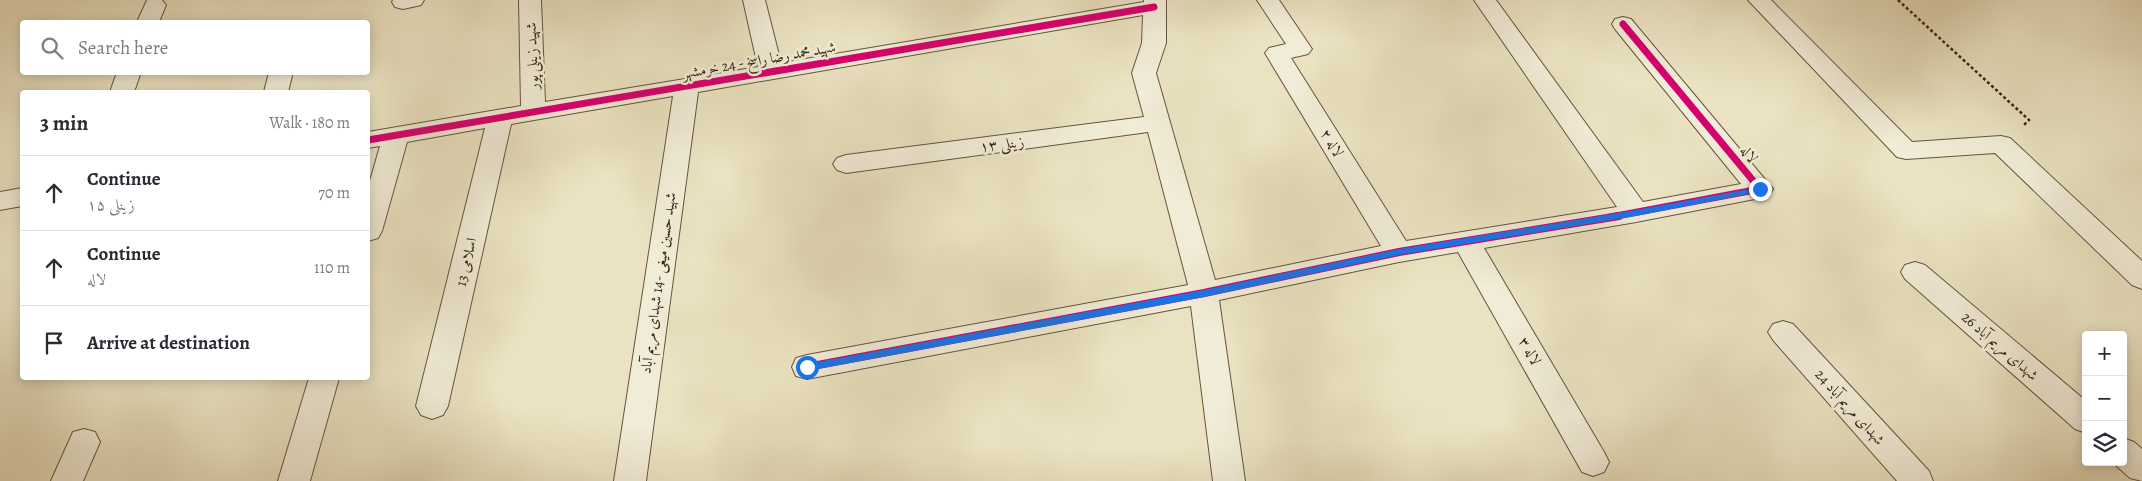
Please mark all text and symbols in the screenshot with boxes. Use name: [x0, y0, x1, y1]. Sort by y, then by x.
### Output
search box: [20, 20, 370, 75]
street label: شهید زینلی پور: [521, 22, 544, 92]
icon: search: [38, 34, 66, 62]
text: Search here: [78, 35, 168, 61]
street label: شهید محمد رضا راسخ - 24 خرمشهر: [679, 37, 838, 88]
text: 3 min: [40, 109, 88, 137]
text: Walk · 180 m: [269, 112, 350, 134]
street label: لاله ۲: [1316, 125, 1348, 161]
street label: زینلی ۱۳: [979, 131, 1026, 158]
street label: لاله: [1736, 141, 1762, 167]
text: Continue: [87, 166, 161, 192]
route end: [1749, 178, 1772, 201]
icon: ahead: [40, 179, 68, 207]
text: 70 m: [318, 182, 350, 204]
street label: شهید حسین میغی -14 شهدای مریم آباد: [635, 191, 684, 375]
text: زینلی ۱۵: [87, 194, 135, 216]
street label: اسلامی 13: [451, 236, 481, 288]
text: Continue: [87, 241, 161, 267]
icon: ahead: [40, 254, 68, 282]
text: 110 m: [314, 257, 350, 279]
text: لاله: [87, 269, 106, 291]
street label: 26 شهدای مریم آباد: [1955, 307, 2043, 387]
icon: arrive: [40, 329, 68, 357]
text: Arrive at destination: [87, 330, 250, 356]
map controls: [2082, 331, 2127, 466]
button: +: [2082, 331, 2127, 376]
street label: لاله ۳: [1514, 333, 1546, 369]
route start: [796, 356, 819, 379]
street label: 24 شهدای مریم آباد: [1808, 365, 1889, 451]
button: −: [2082, 376, 2127, 421]
button: layers: [2082, 421, 2127, 466]

